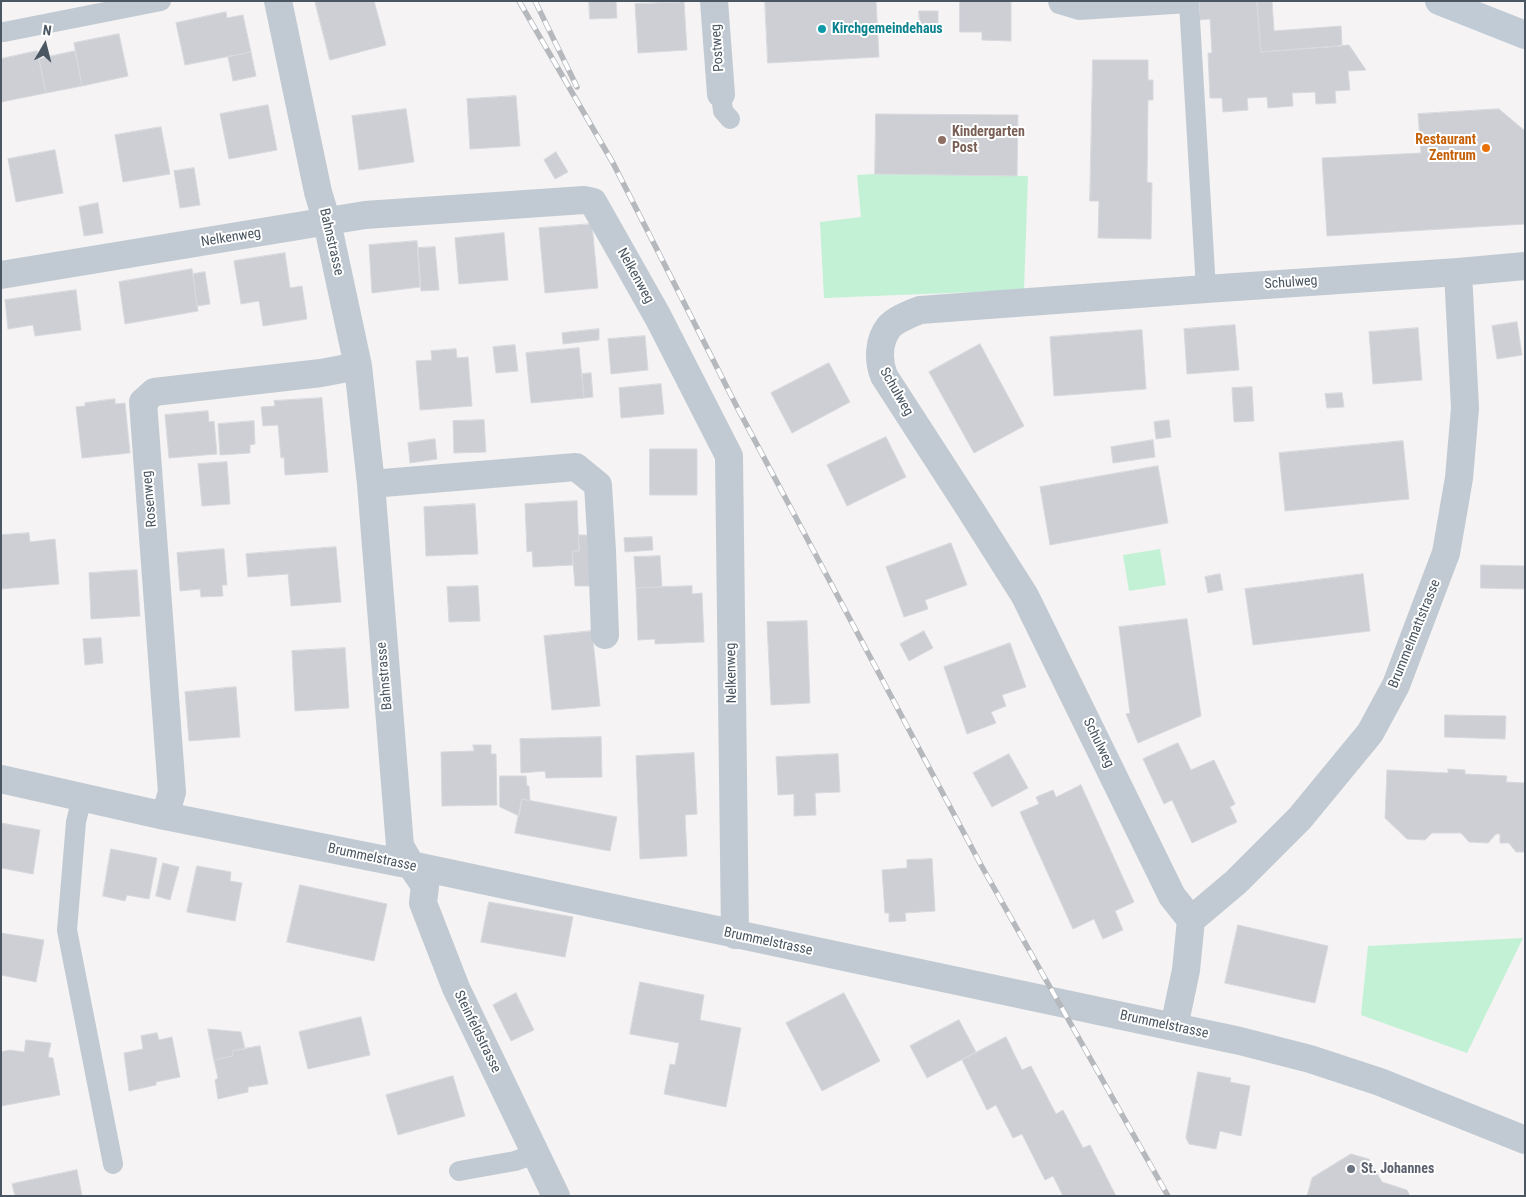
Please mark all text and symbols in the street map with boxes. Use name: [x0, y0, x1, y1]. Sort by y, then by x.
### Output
north arrow: [20, 20, 70, 70]
place label: Kirchgemeindehaus: [832, 21, 943, 37]
text: N: [42, 22, 52, 39]
marker: Kirchgemeindehaus: [816, 23, 828, 35]
street label: Postweg: [708, 24, 728, 72]
place label: Kindergarten Post: [952, 124, 1025, 156]
place label: Restaurant Zentrum: [1415, 132, 1476, 164]
marker: Kindergarten Post: [936, 134, 948, 146]
marker: Restaurant Zentrum: [1480, 142, 1492, 154]
street label: Bahnstrasse: [315, 207, 347, 277]
street label: Nelkenweg: [200, 225, 262, 251]
street label: Nelkenweg: [613, 245, 657, 307]
street label: Schulweg: [1264, 273, 1318, 293]
street label: Schulweg: [875, 365, 917, 419]
street label: Rosenweg: [139, 470, 161, 528]
street label: Brummelmattstrasse: [1386, 577, 1444, 691]
street label: Bahnstrasse: [374, 641, 396, 711]
street label: Nelkenweg: [723, 643, 741, 703]
street label: Schulweg: [1079, 715, 1117, 771]
street label: Brummelstrasse: [326, 840, 418, 876]
street label: Brummelstrasse: [722, 924, 814, 960]
street label: Steinfeldstrasse: [450, 988, 504, 1076]
street label: Brummelstrasse: [1118, 1007, 1210, 1043]
place label: St. Johannes: [1361, 1161, 1434, 1177]
marker: St. Johannes: [1345, 1163, 1357, 1175]

